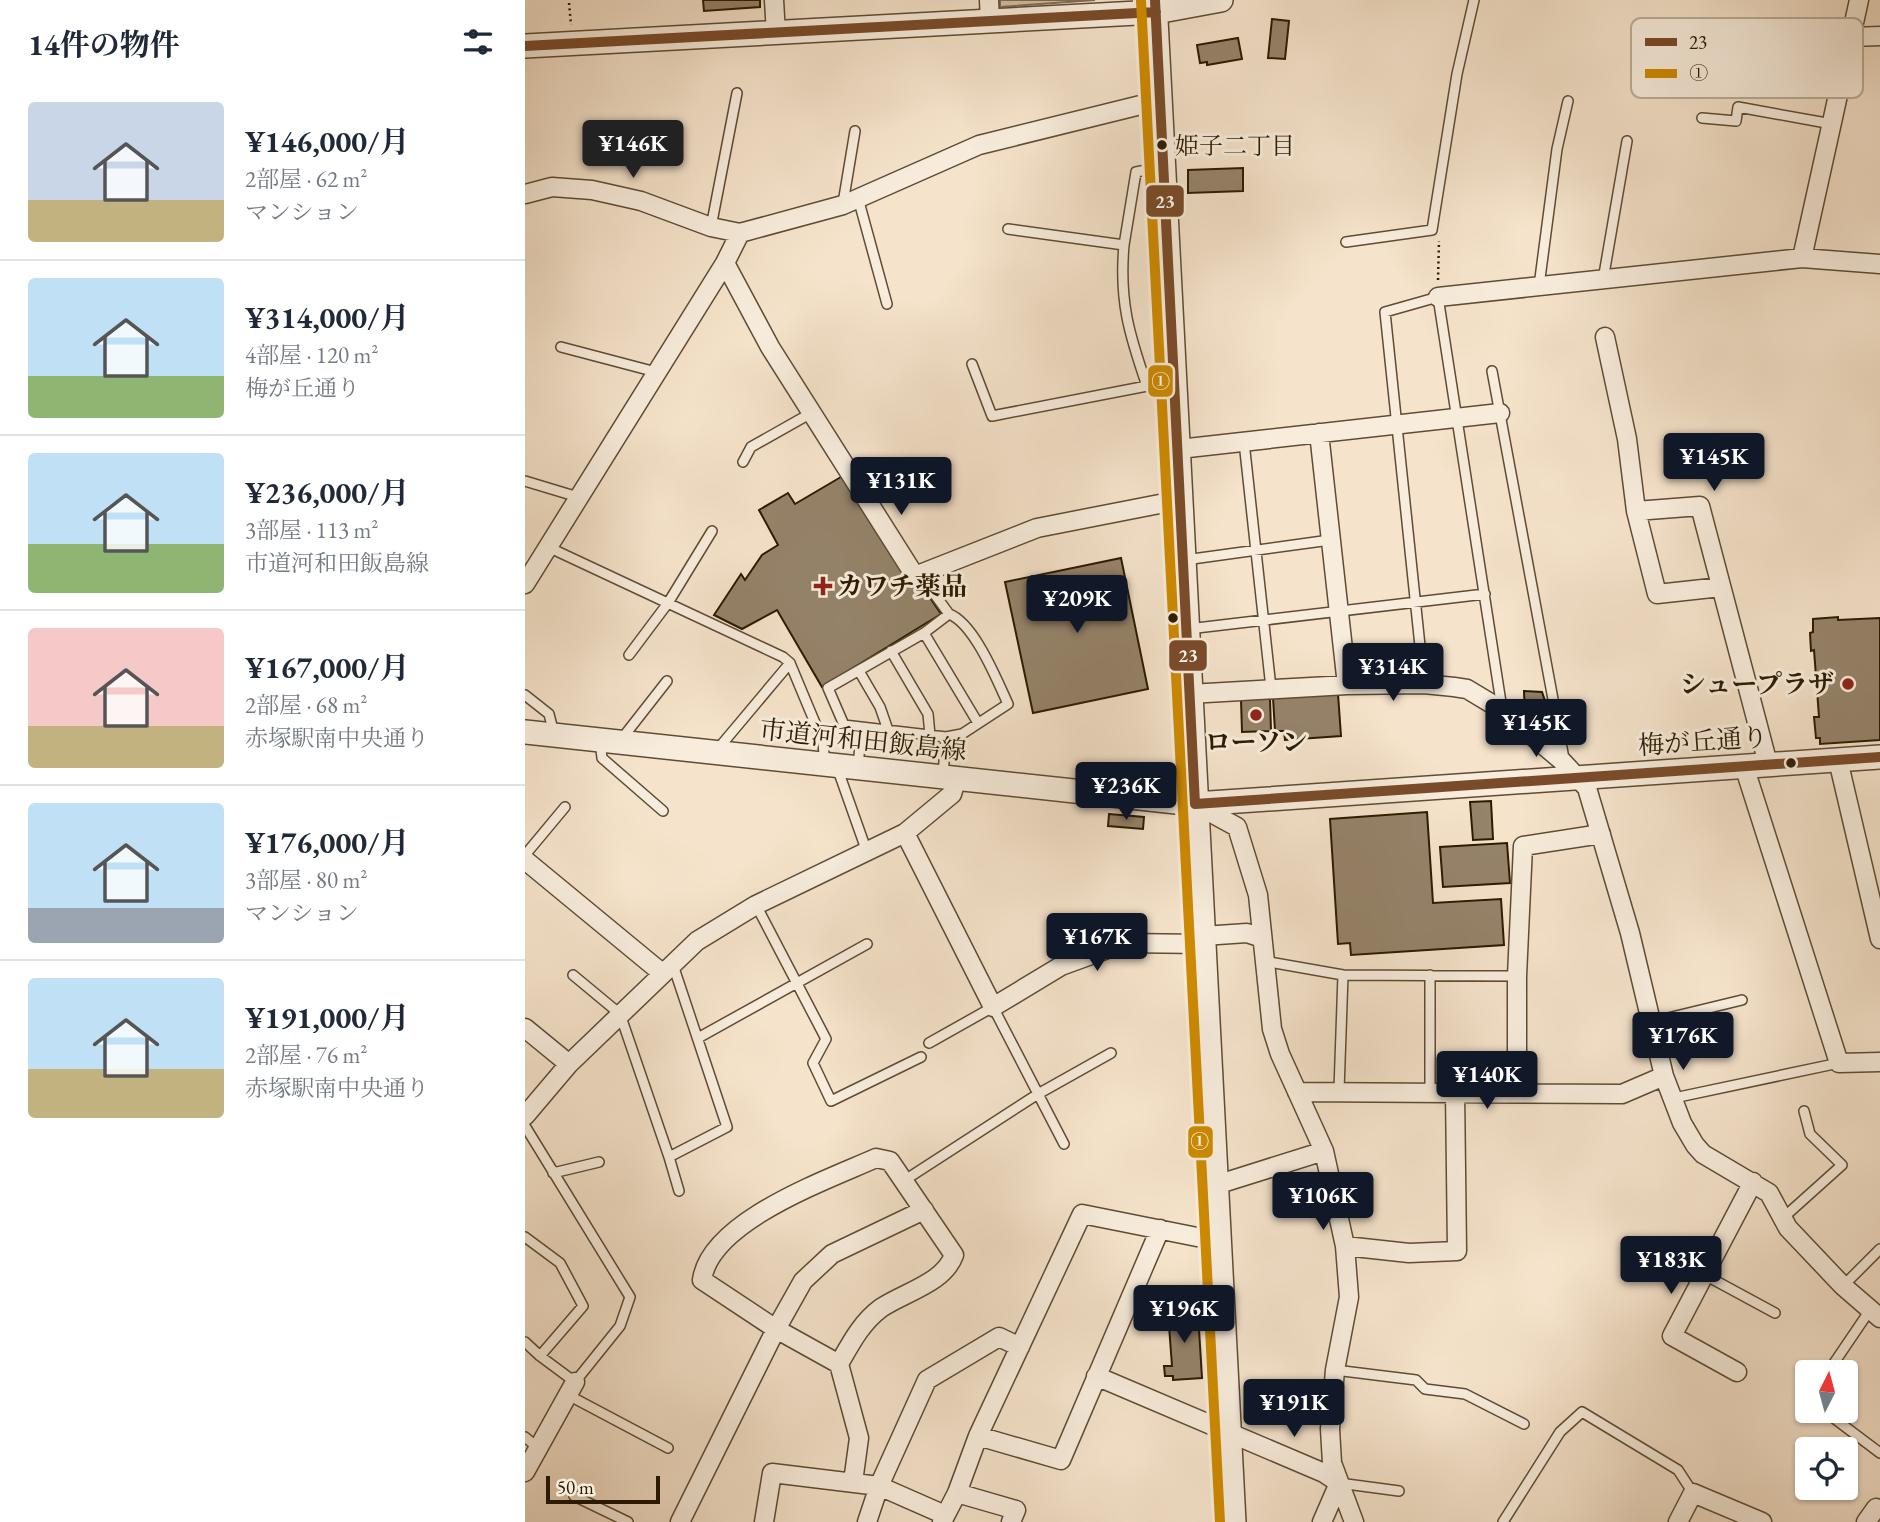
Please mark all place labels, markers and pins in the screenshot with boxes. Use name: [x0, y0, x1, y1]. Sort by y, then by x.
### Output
pin: ¥146K: [584, 120, 682, 180]
place label: 姫子二丁目: [1175, 130, 1295, 161]
marker: 姫子二丁目: [1155, 138, 1169, 152]
pin: ¥145K: [1665, 434, 1763, 493]
pin: ¥131K: [852, 458, 950, 517]
place label: カワチ薬品: [837, 569, 967, 603]
pin: ¥209K: [1028, 576, 1126, 635]
marker: カワチ薬品: [815, 578, 831, 594]
unlabelled marker: [1166, 611, 1180, 625]
pin: ¥314K: [1344, 644, 1442, 703]
place label: シュープラザ: [1680, 667, 1834, 701]
marker: シュープラザ: [1840, 676, 1856, 692]
pin: ¥145K: [1487, 700, 1585, 759]
marker: ローソン: [1248, 707, 1264, 723]
place label: ローソン: [1205, 725, 1307, 759]
unlabelled marker: [1784, 756, 1798, 770]
pin: ¥236K: [1077, 762, 1175, 822]
pin: ¥167K: [1048, 914, 1146, 973]
pin: ¥176K: [1634, 1012, 1732, 1072]
pin: ¥140K: [1438, 1052, 1536, 1111]
pin: ¥106K: [1274, 1172, 1372, 1232]
pin: ¥183K: [1622, 1236, 1720, 1296]
pin: ¥196K: [1135, 1286, 1233, 1345]
pin: ¥191K: [1245, 1380, 1343, 1439]

